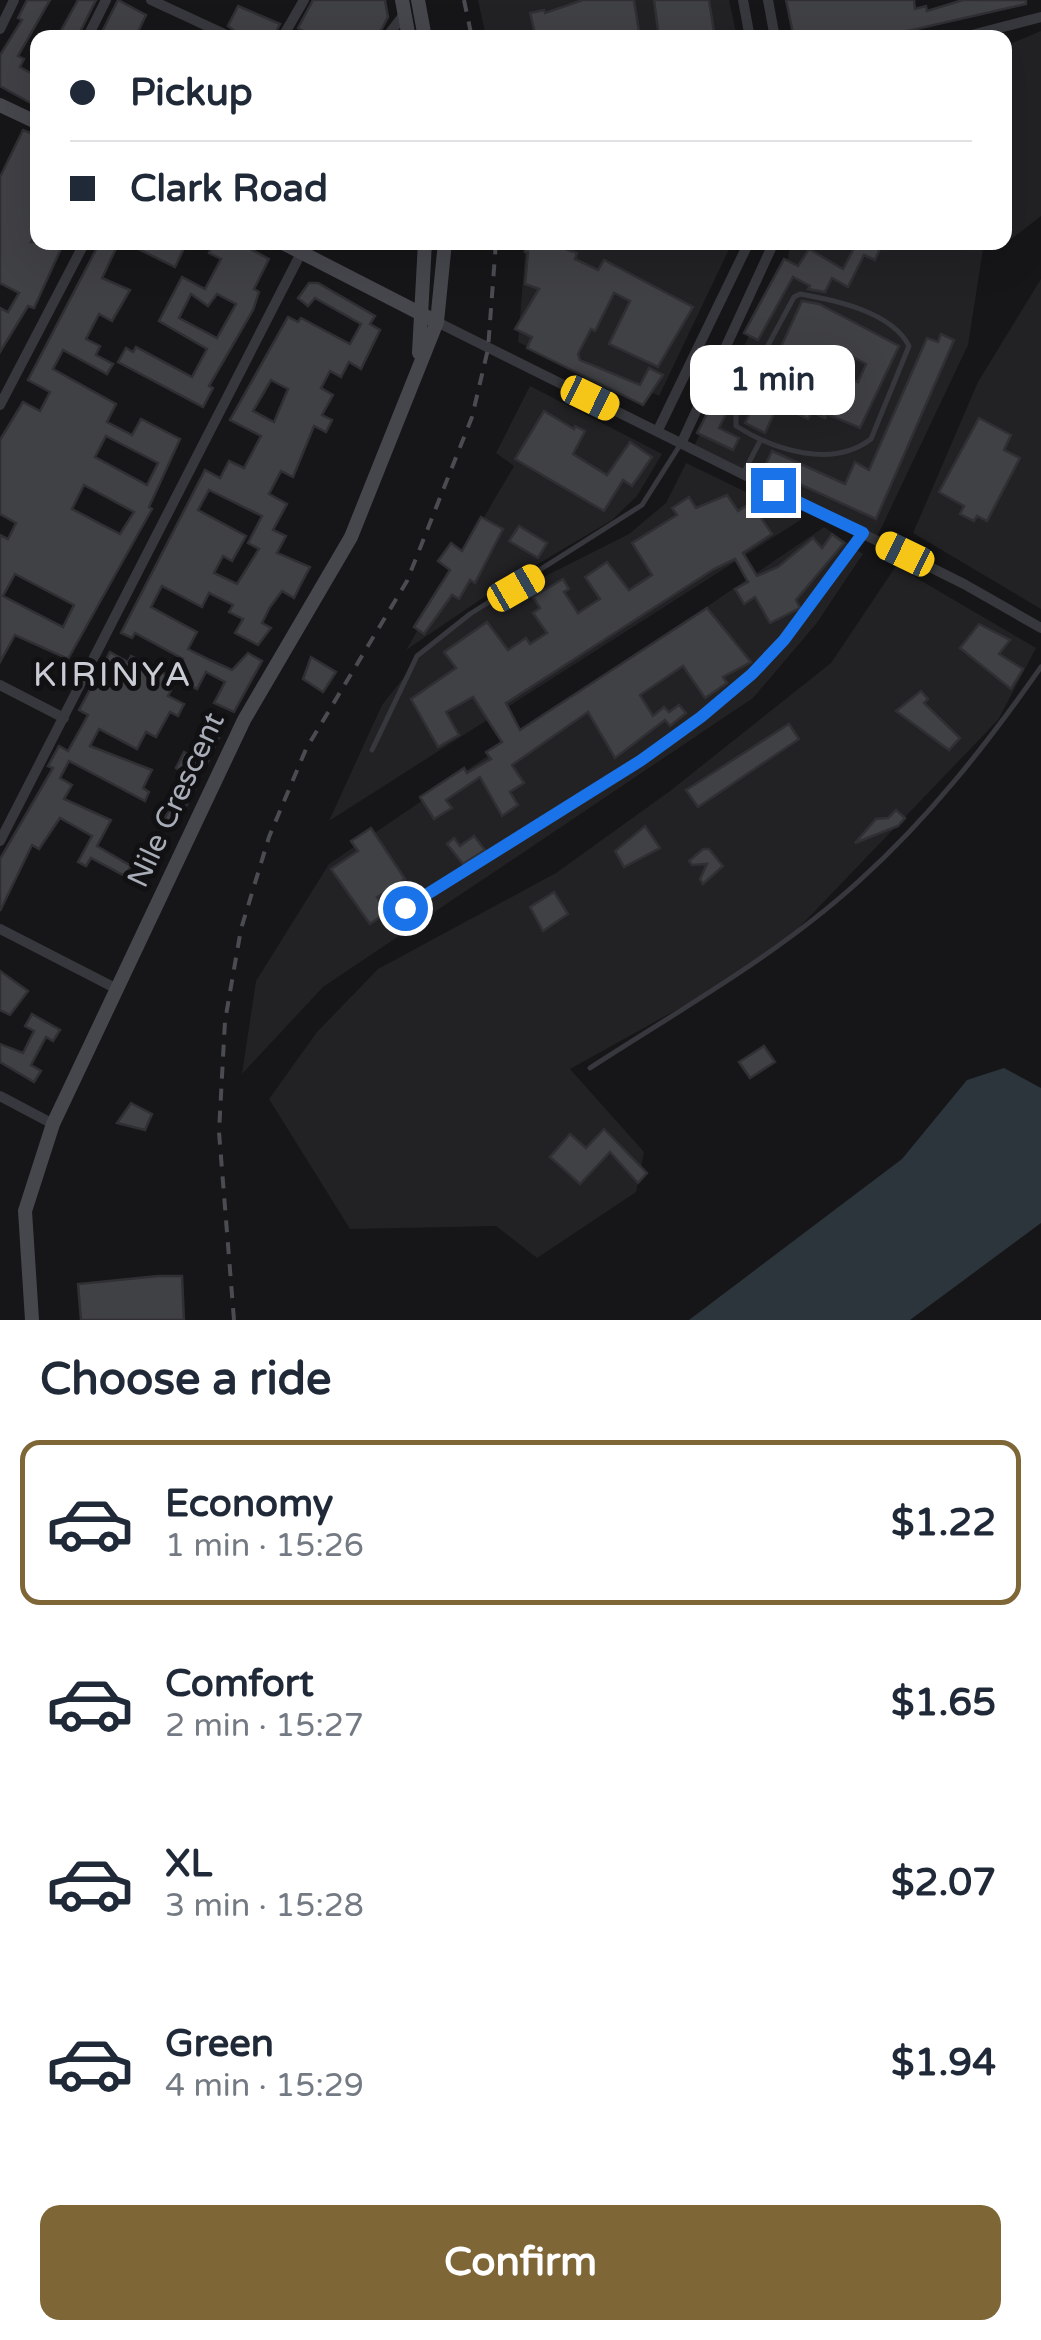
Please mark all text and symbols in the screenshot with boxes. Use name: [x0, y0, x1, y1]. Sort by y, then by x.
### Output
text: Pickup: [130, 70, 253, 116]
text: Clark Road: [130, 166, 328, 212]
callout: 1 min: [690, 345, 856, 415]
text: 1 min: [730, 361, 815, 399]
car: [556, 371, 624, 425]
route end: [751, 468, 796, 513]
car: [871, 527, 939, 581]
car: [483, 560, 549, 616]
district label: KIRINYA: [33, 654, 193, 696]
street label: Nile Crescent: [119, 707, 233, 893]
route start: [383, 886, 428, 931]
text: Choose a ride: [40, 1353, 331, 1407]
icon: car: [45, 1478, 135, 1568]
text: Economy: [165, 1481, 333, 1527]
text: $1.22: [891, 1500, 996, 1546]
text: 1 min · 15:26: [165, 1527, 364, 1565]
icon: car: [45, 1658, 135, 1748]
text: Comfort: [165, 1661, 314, 1707]
text: $1.65: [891, 1680, 996, 1726]
text: 2 min · 15:27: [165, 1707, 364, 1745]
icon: car: [45, 1838, 135, 1928]
text: XL: [165, 1841, 212, 1887]
text: $2.07: [891, 1860, 996, 1906]
text: 3 min · 15:28: [165, 1887, 364, 1925]
icon: car: [45, 2018, 135, 2108]
text: Green: [165, 2021, 274, 2067]
text: $1.94: [891, 2040, 996, 2086]
text: 4 min · 15:29: [165, 2067, 364, 2105]
button: Confirm: [40, 2205, 1001, 2320]

